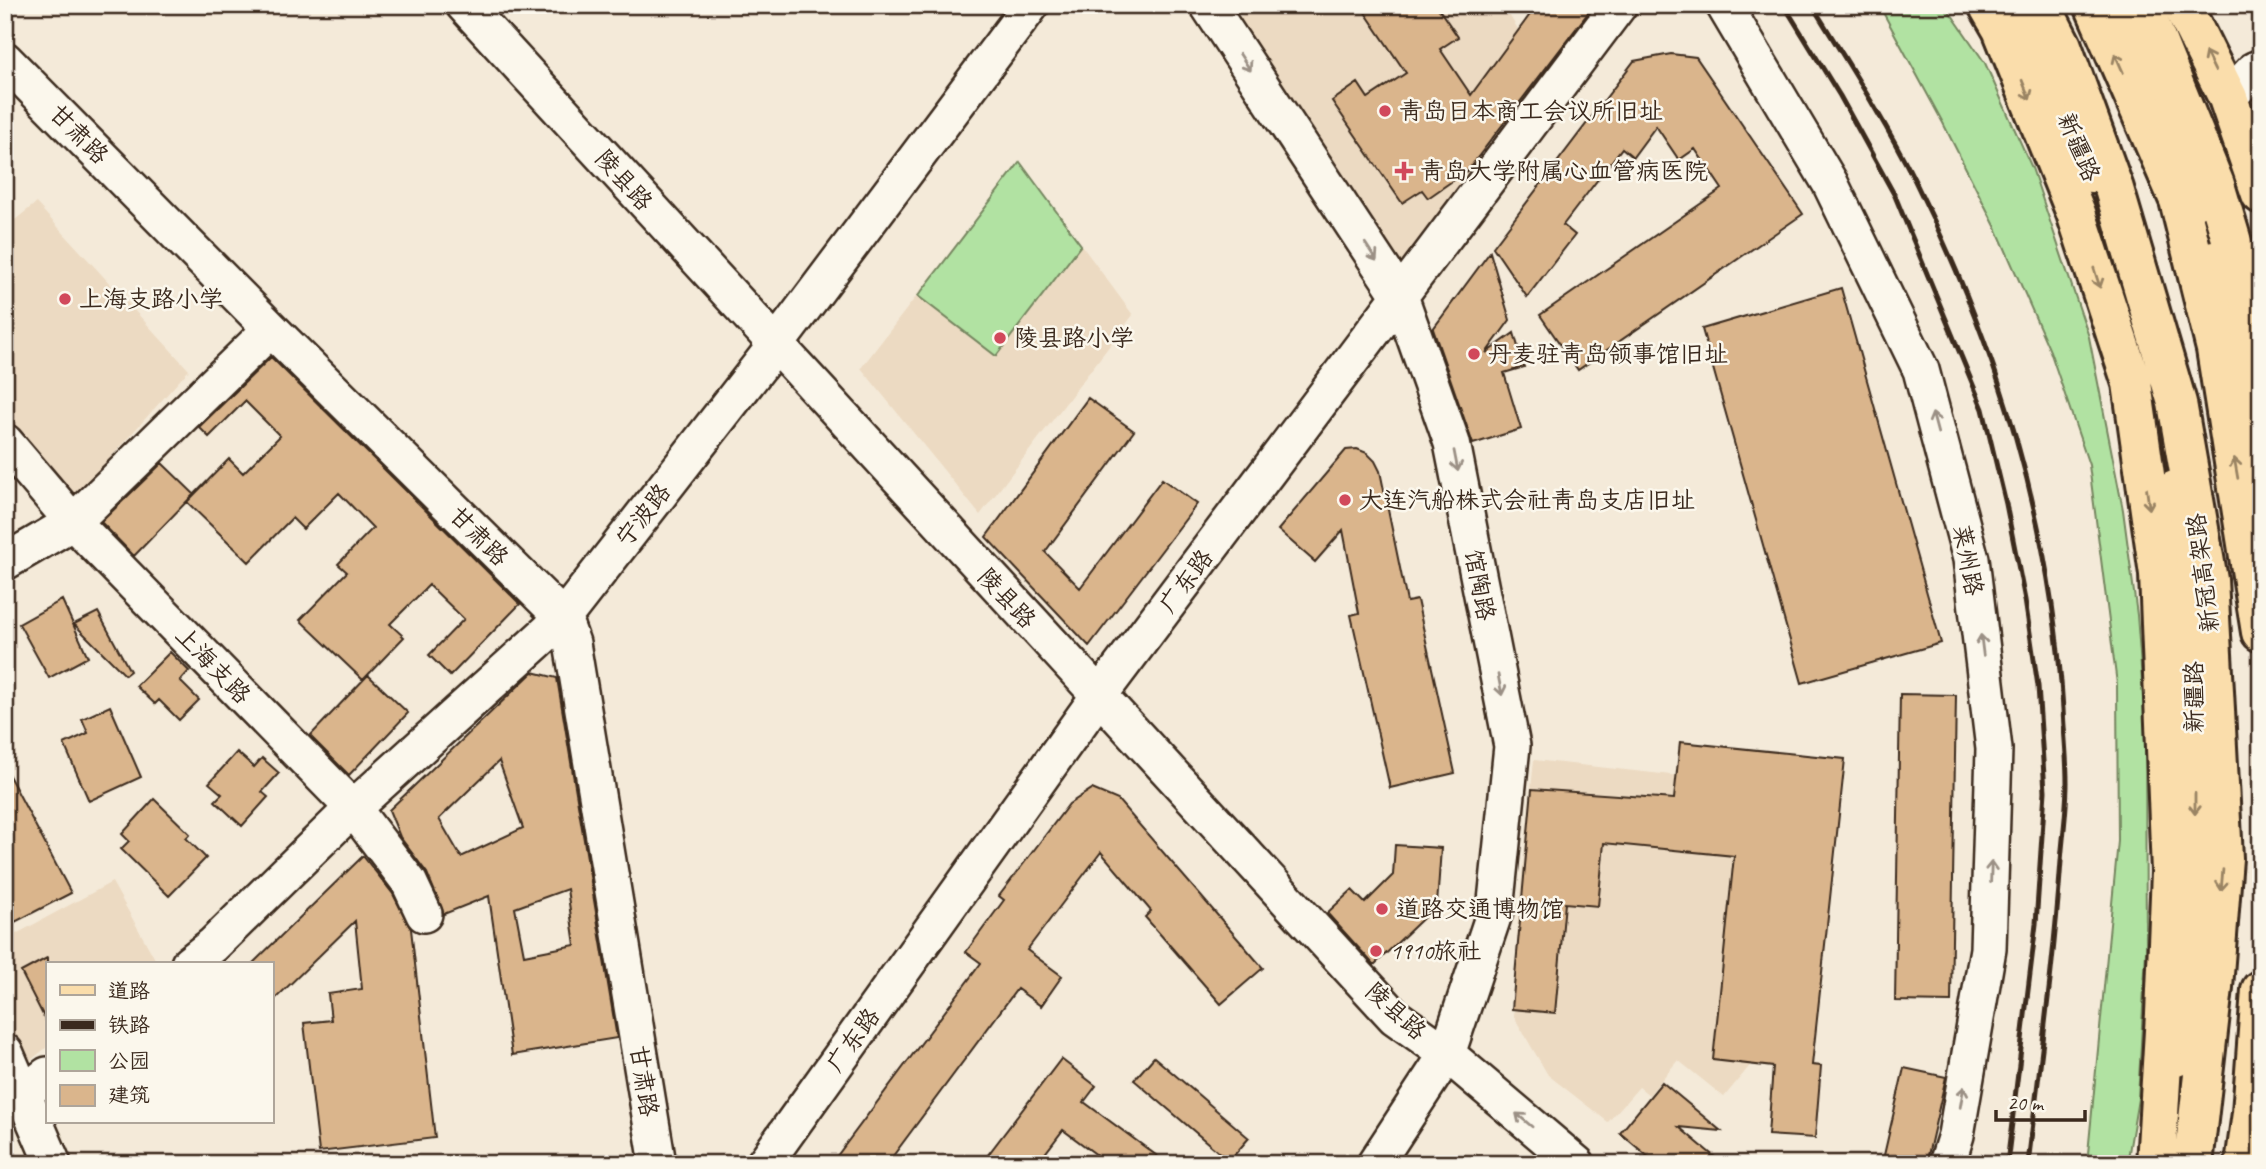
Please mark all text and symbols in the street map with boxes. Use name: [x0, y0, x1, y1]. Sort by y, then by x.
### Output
one-way arrow: [2203, 51, 2217, 72]
one-way arrow: [1238, 52, 1253, 71]
one-way arrow: [2112, 53, 2125, 74]
one-way arrow: [2021, 78, 2034, 100]
place label: 青岛日本商工会议所旧址: [1399, 96, 1663, 126]
street label: 甘肃路: [43, 98, 115, 170]
marker: 青岛日本商工会议所旧址: [1377, 103, 1393, 119]
street label: 新疆路: [2051, 108, 2107, 186]
street label: 陵县路: [589, 143, 659, 217]
place label: 青岛大学附属心血管病医院: [1420, 156, 1708, 186]
marker: 青岛大学附属心血管病医院: [1394, 161, 1414, 181]
one-way arrow: [1363, 242, 1378, 261]
one-way arrow: [2092, 267, 2105, 289]
place label: 上海支路小学: [79, 284, 223, 314]
marker: 上海支路小学: [57, 291, 73, 307]
place label: 陵县路小学: [1014, 323, 1134, 353]
marker: 陵县路小学: [992, 330, 1008, 346]
place label: 丹麦驻青岛领事馆旧址: [1488, 339, 1728, 369]
marker: 丹麦驻青岛领事馆旧址: [1466, 346, 1482, 362]
one-way arrow: [1928, 412, 1941, 435]
one-way arrow: [1449, 449, 1463, 472]
one-way arrow: [2229, 457, 2242, 480]
street label: 宁波路: [609, 477, 677, 553]
place label: 大连汽船株式会社青岛支店旧址: [1359, 485, 1695, 515]
one-way arrow: [2142, 487, 2155, 510]
marker: 大连汽船株式会社青岛支店旧址: [1337, 492, 1353, 508]
street label: 甘肃路: [443, 500, 515, 572]
street label: 新冠高架路: [2181, 512, 2225, 634]
street label: 莱州路: [1946, 522, 1990, 598]
street label: 广东路: [1152, 543, 1220, 619]
street label: 馆陶路: [1458, 547, 1502, 623]
street label: 陵县路: [971, 561, 1043, 635]
street label: 上海支路: [169, 620, 257, 710]
one-way arrow: [1975, 635, 1988, 657]
street label: 新疆路: [2179, 661, 2209, 733]
one-way arrow: [1493, 673, 1507, 696]
one-way arrow: [2188, 792, 2201, 815]
one-way arrow: [1984, 861, 1997, 884]
one-way arrow: [2215, 868, 2228, 891]
place label: 道路交通博物馆: [1396, 894, 1564, 924]
marker: 道路交通博物馆: [1374, 901, 1390, 917]
place label: 1910旅社: [1390, 936, 1481, 966]
marker: 1910旅社: [1368, 943, 1384, 959]
legend: [46, 962, 273, 1124]
street label: 陵县路: [1359, 976, 1433, 1046]
text: 道路: [108, 978, 150, 1004]
street label: 广东路: [820, 1002, 886, 1078]
text: 铁路: [108, 1012, 150, 1038]
street label: 甘肃路: [624, 1043, 664, 1119]
text: 公园: [108, 1048, 150, 1074]
scale bar: [1996, 1078, 2086, 1122]
text: 建筑: [108, 1082, 150, 1108]
one-way arrow: [1956, 1086, 1969, 1109]
text: 20 m: [2007, 1090, 2045, 1116]
one-way arrow: [1516, 1112, 1534, 1128]

